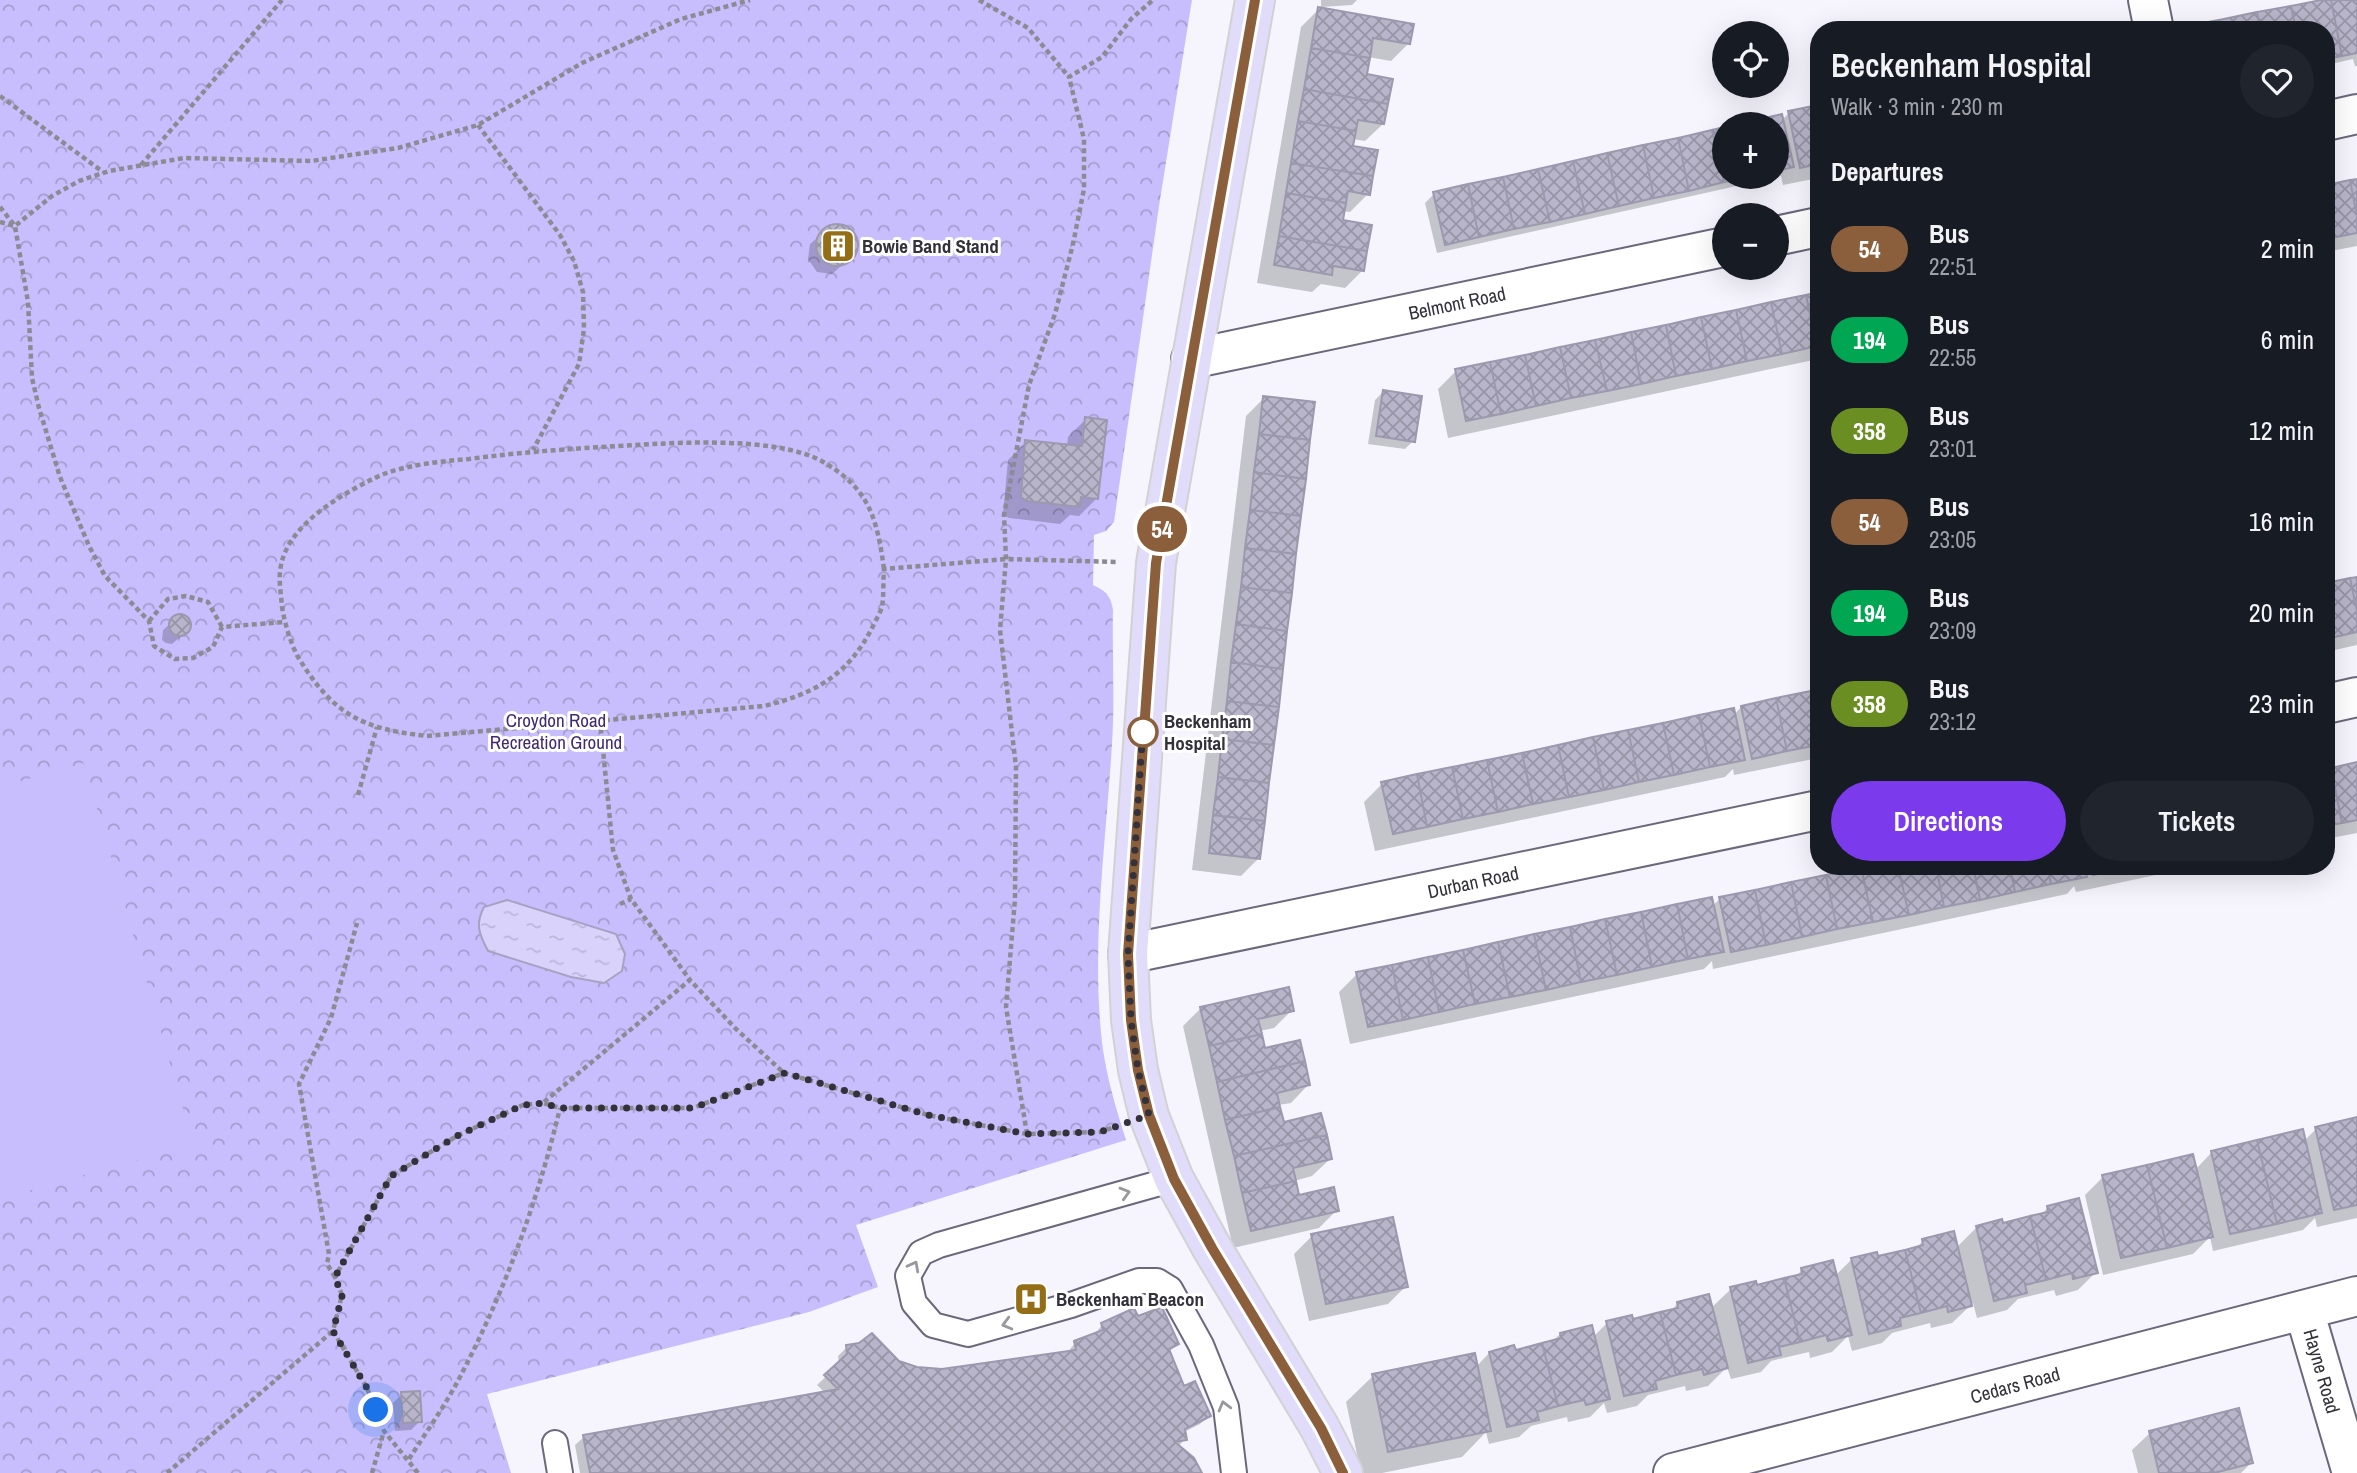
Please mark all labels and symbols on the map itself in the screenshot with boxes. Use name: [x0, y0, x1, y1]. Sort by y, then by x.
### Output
building icon: Bowie Band Stand: [819, 227, 857, 265]
place label: Bowie Band Stand: [862, 233, 999, 259]
street label: Belmont Road: [1406, 280, 1508, 326]
line badge: 54: [1130, 506, 1194, 552]
park label: Croydon Road Recreation Ground: [490, 707, 622, 755]
place label: Beckenham Hospital: [1164, 708, 1251, 756]
marker: Beckenham Hospital: [1128, 717, 1158, 747]
street label: Durban Road: [1425, 860, 1521, 904]
one-way arrow: [1118, 1187, 1130, 1201]
one-way arrow: [906, 1261, 919, 1274]
hospital icon: Beckenham Beacon: [1012, 1280, 1050, 1318]
place label: Beckenham Beacon: [1056, 1286, 1204, 1312]
one-way arrow: [1001, 1315, 1013, 1330]
street label: Hayne Road: [2298, 1326, 2346, 1416]
street label: Cedars Road: [1967, 1361, 2063, 1409]
your location: [358, 1392, 393, 1427]
one-way arrow: [1218, 1400, 1232, 1412]

